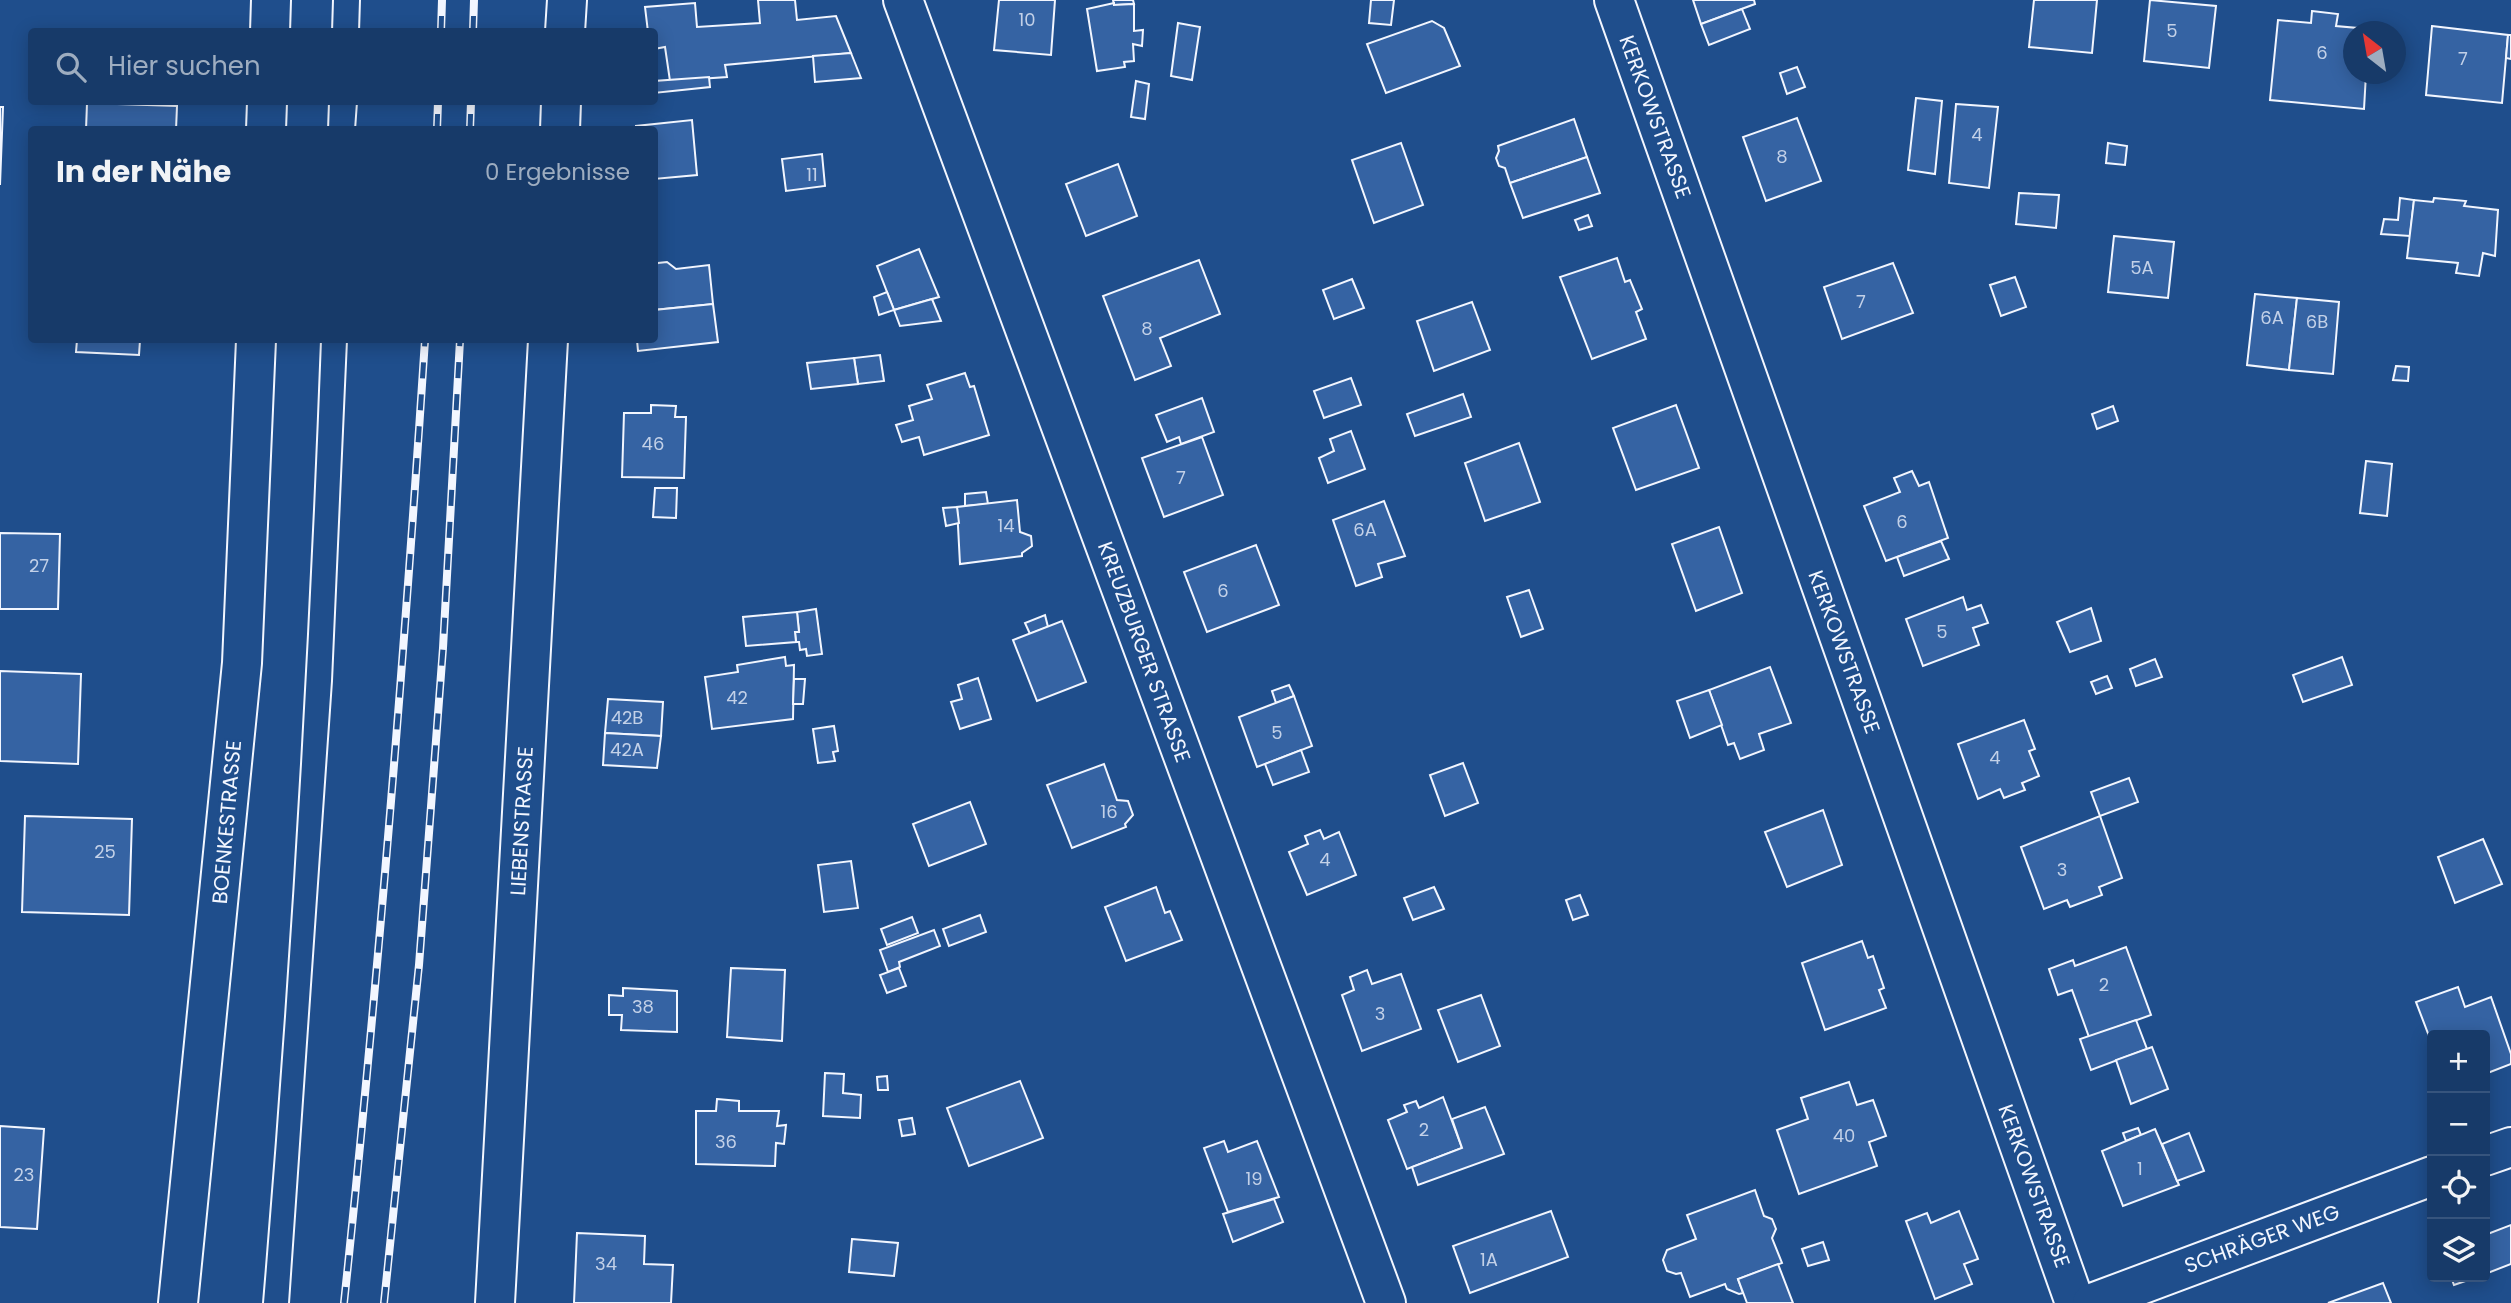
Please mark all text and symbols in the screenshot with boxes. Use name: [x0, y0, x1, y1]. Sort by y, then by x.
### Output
house number: 10: [1018, 7, 1036, 32]
house number: 5: [2166, 18, 2178, 43]
north arrow: [2343, 21, 2406, 84]
search box: [28, 28, 658, 105]
street label: KERKOWSTRASSE: [1612, 31, 1698, 202]
house number: 6: [2316, 40, 2328, 65]
house number: 7: [2458, 46, 2468, 71]
icon: search: [52, 48, 90, 86]
text: Hier suchen: [108, 48, 261, 84]
house number: 4: [1971, 122, 1983, 147]
house number: 8: [1776, 144, 1788, 169]
text: In der Nähe: [56, 150, 231, 193]
text: 0 Ergebnisse: [485, 156, 630, 188]
house number: 11: [806, 162, 818, 187]
house number: 5A: [2130, 255, 2154, 280]
house number: 7: [1856, 289, 1866, 314]
house number: 6A: [2260, 305, 2284, 330]
house number: 6B: [2306, 309, 2328, 334]
house number: 8: [1141, 316, 1153, 341]
house number: 46: [642, 431, 664, 456]
house number: 7: [1176, 465, 1186, 490]
house number: 6: [1896, 509, 1908, 534]
house number: 14: [997, 513, 1015, 538]
house number: 6A: [1353, 517, 1377, 542]
street label: KREUZBURGER STRASSE: [1091, 537, 1198, 766]
house number: 27: [29, 553, 49, 578]
street label: KERKOWSTRASSE: [1801, 566, 1887, 737]
house number: 6: [1217, 578, 1229, 603]
house number: 5: [1936, 619, 1948, 644]
house number: 42: [726, 685, 748, 710]
house number: 42B: [611, 705, 643, 730]
house number: 5: [1271, 720, 1283, 745]
house number: 42A: [610, 737, 644, 762]
street label: BOENKESTRASSE: [205, 739, 248, 905]
house number: 4: [1989, 745, 2001, 770]
street label: LIEBENSTRASSE: [503, 746, 540, 896]
house number: 16: [1100, 799, 1118, 824]
house number: 25: [94, 839, 116, 864]
house number: 4: [1319, 847, 1331, 872]
house number: 3: [2057, 857, 2067, 882]
house number: 2: [2099, 972, 2109, 997]
house number: 38: [632, 994, 654, 1019]
house number: 3: [1375, 1001, 1385, 1026]
map controls: [2427, 1030, 2490, 1282]
button: +: [2427, 1030, 2490, 1093]
button: −: [2427, 1093, 2490, 1156]
street label: KERKOWSTRASSE: [1991, 1100, 2077, 1271]
house number: 2: [1419, 1117, 1429, 1142]
house number: 40: [1833, 1123, 1855, 1148]
house number: 36: [715, 1129, 737, 1154]
house number: 1: [2137, 1156, 2143, 1181]
button: locate: [2427, 1156, 2490, 1219]
house number: 23: [14, 1162, 34, 1187]
house number: 19: [1245, 1166, 1263, 1191]
street label: SCHRÄGER WEG: [2180, 1197, 2343, 1280]
button: layers: [2427, 1219, 2490, 1282]
house number: 1A: [1480, 1247, 1498, 1272]
house number: 34: [595, 1251, 617, 1276]

